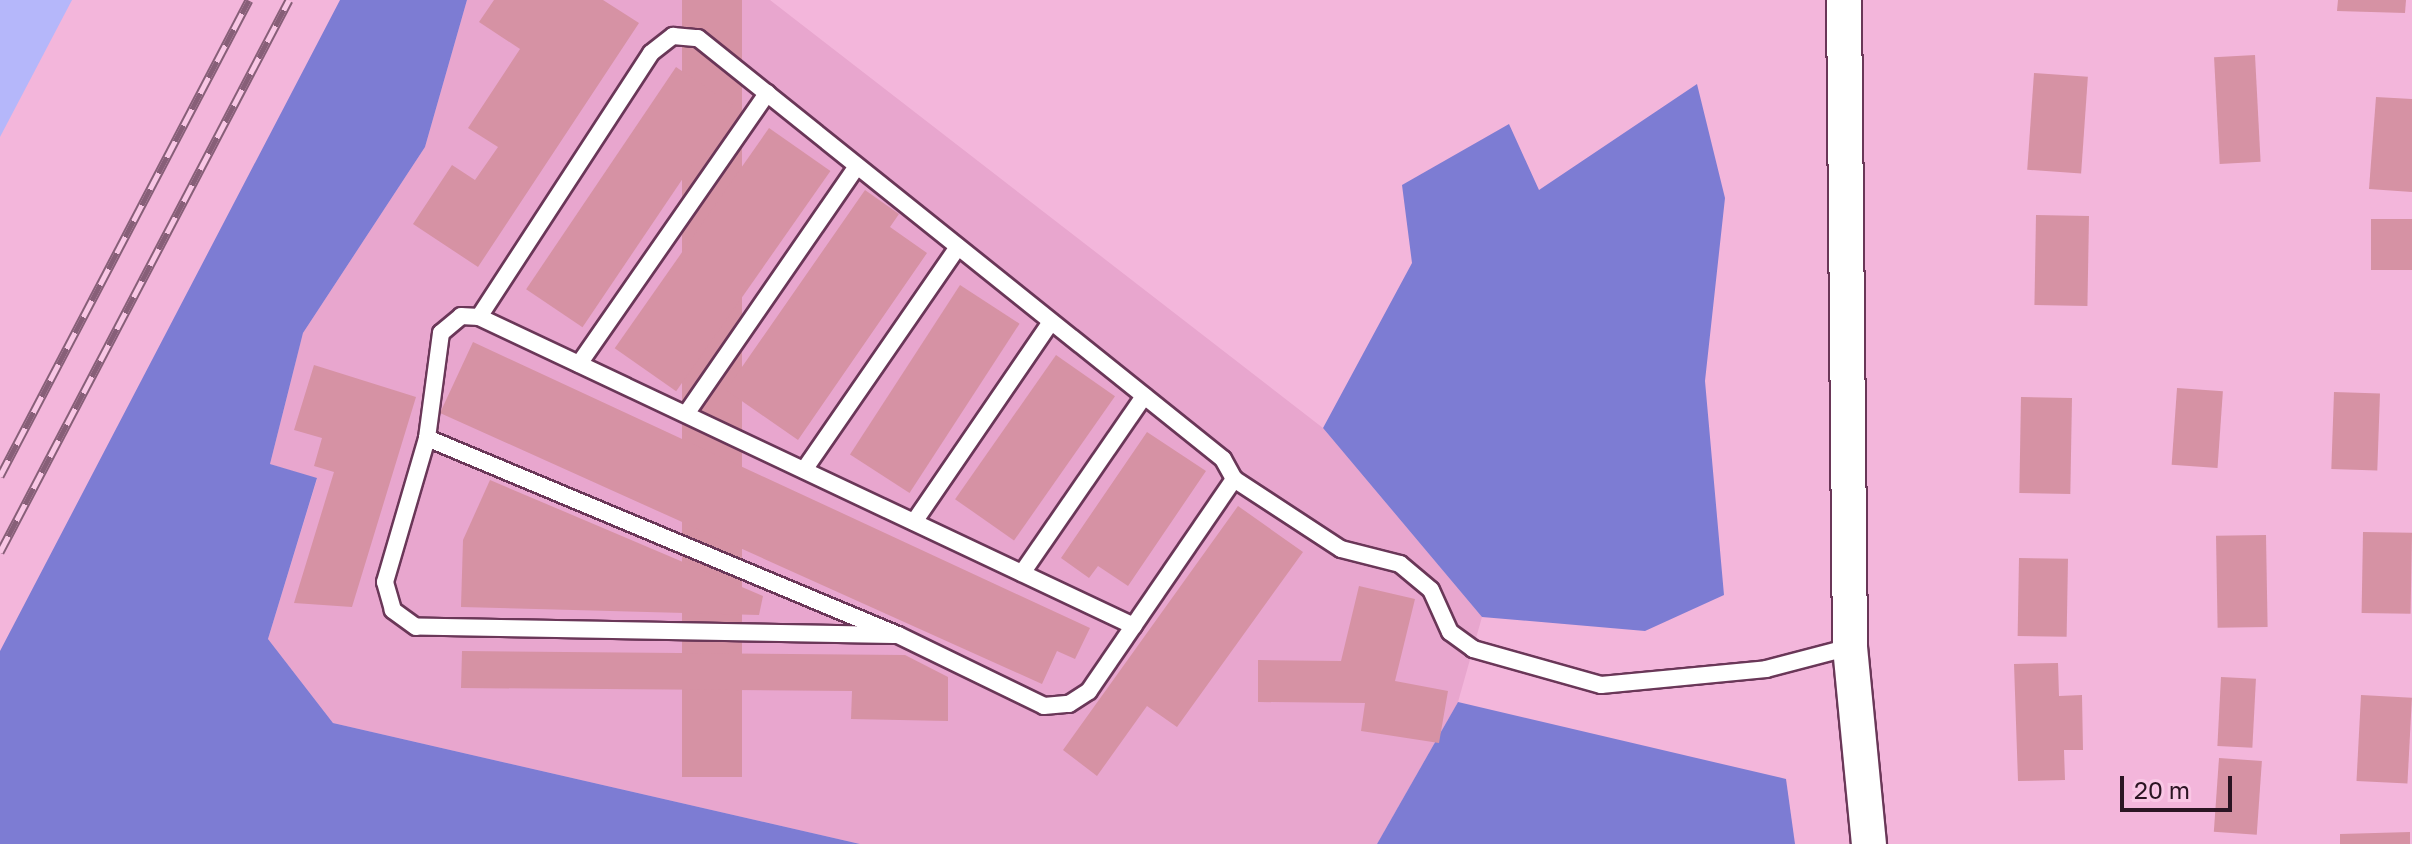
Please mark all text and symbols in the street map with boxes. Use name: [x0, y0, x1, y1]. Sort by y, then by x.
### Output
scale bar: [2124, 760, 2236, 810]
text: 20 m: [2134, 775, 2190, 804]

